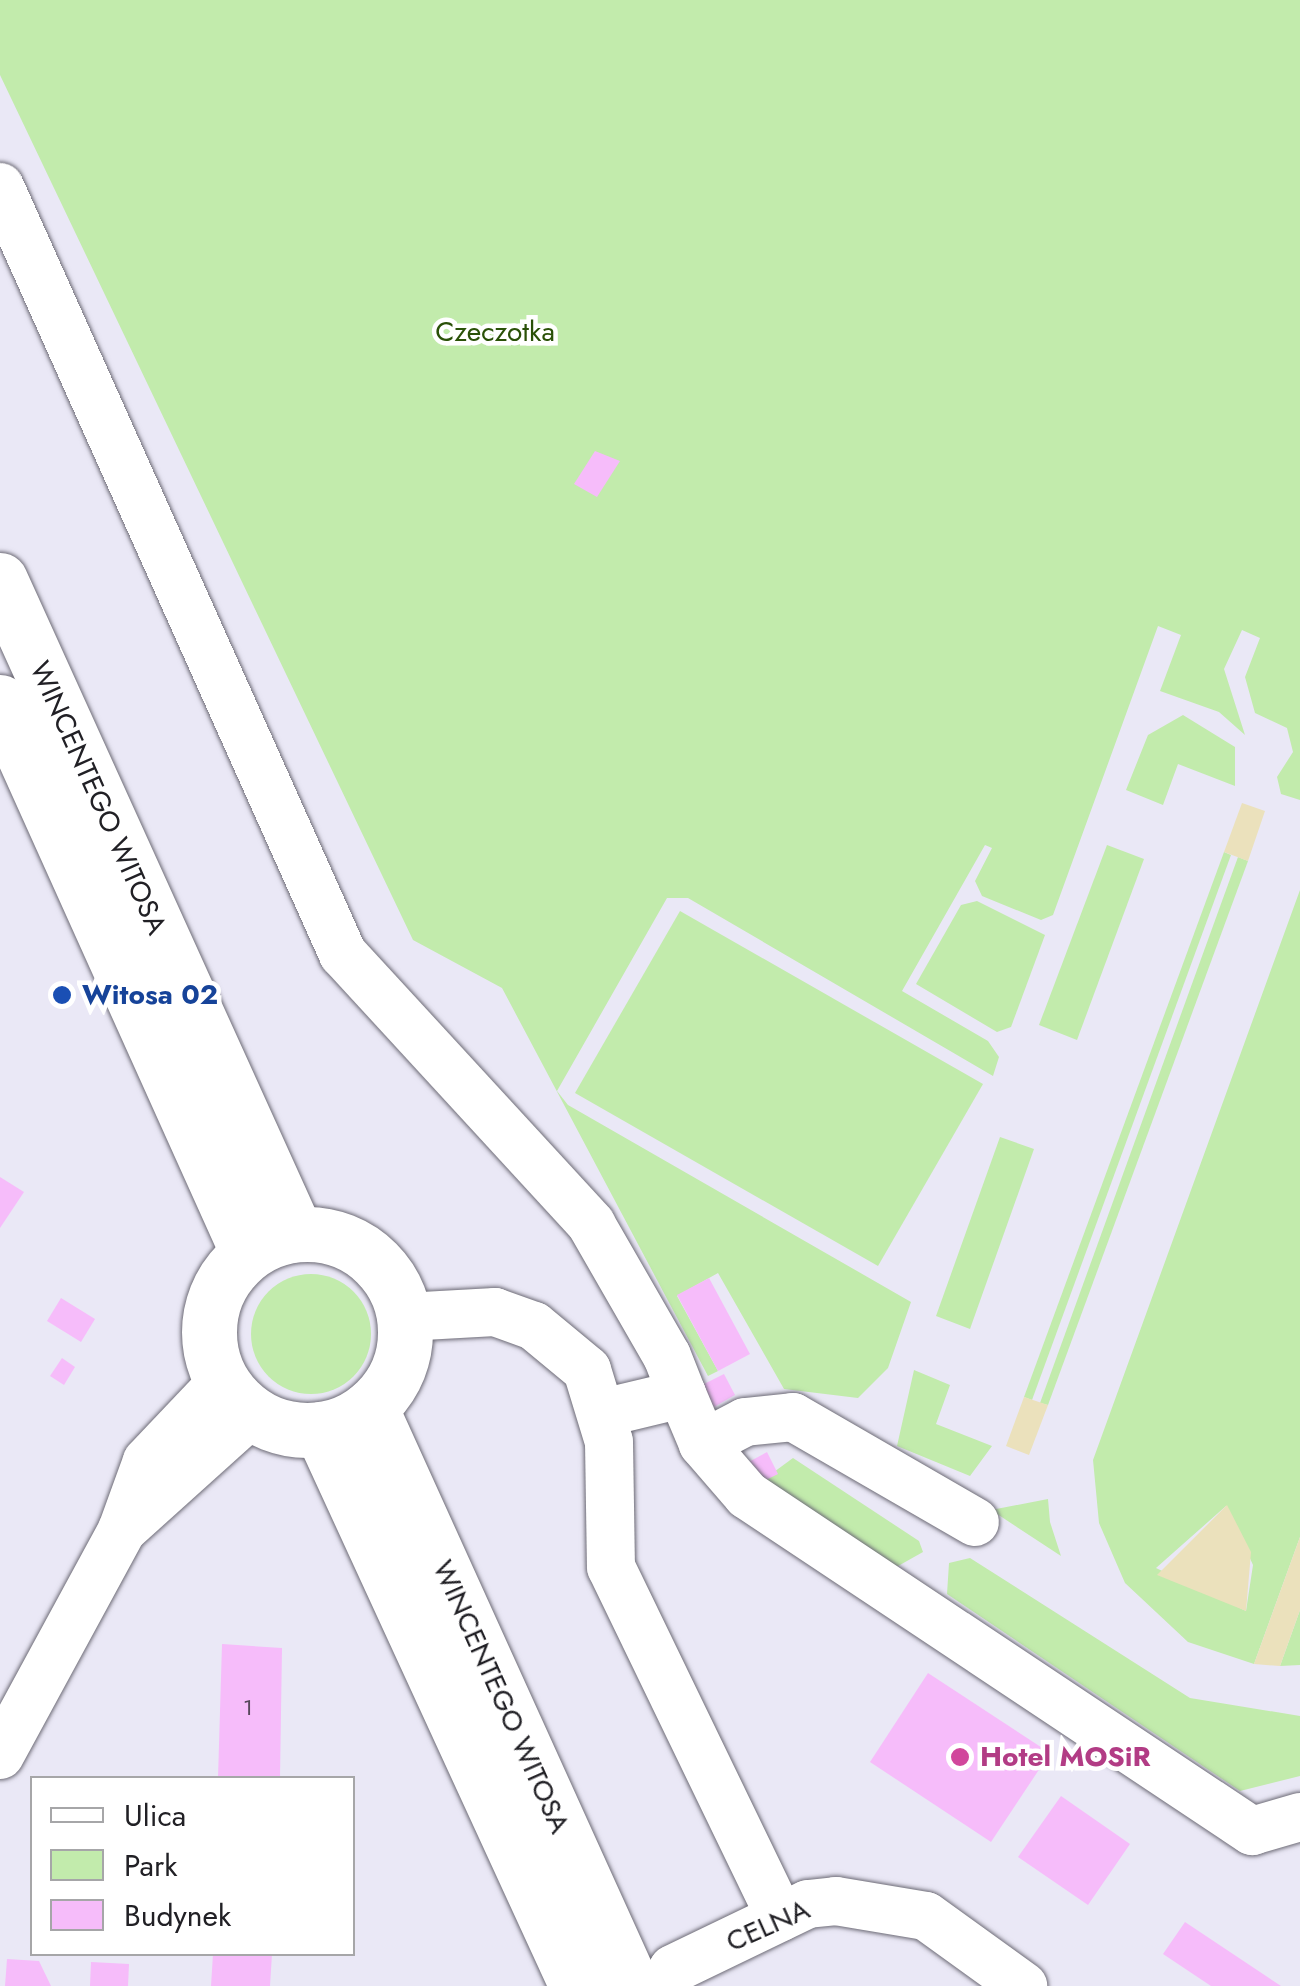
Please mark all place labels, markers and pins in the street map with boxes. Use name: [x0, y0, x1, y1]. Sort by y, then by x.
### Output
place label: Witosa 02: [82, 978, 218, 1012]
marker: Witosa 02: [51, 984, 73, 1006]
place label: Hotel MOSiR: [980, 1740, 1151, 1774]
marker: Hotel MOSiR: [949, 1746, 971, 1768]

